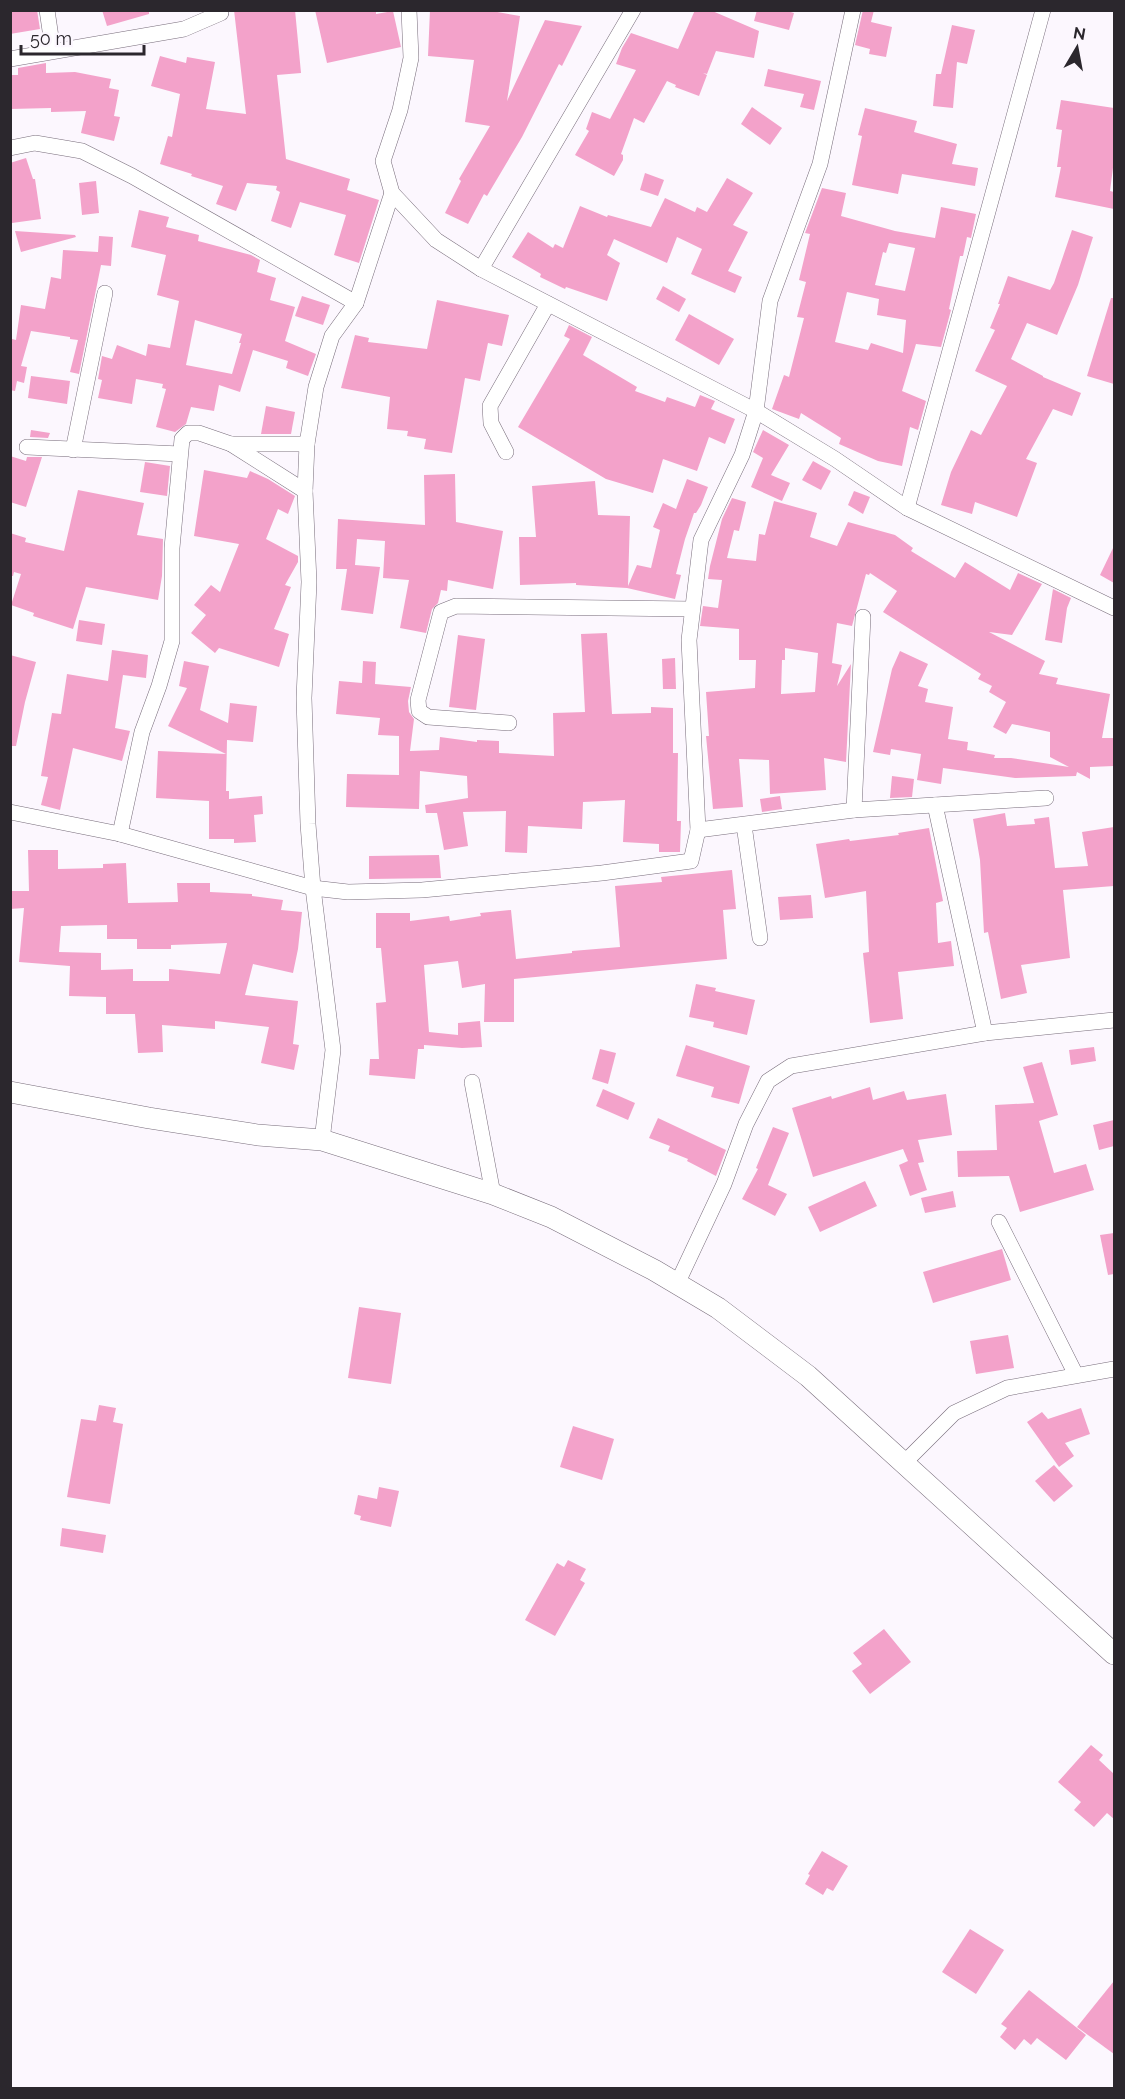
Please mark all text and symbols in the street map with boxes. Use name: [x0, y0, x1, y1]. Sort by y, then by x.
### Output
scale bar: [21, 18, 144, 56]
north arrow: [1047, 18, 1107, 78]
text: N: [1072, 23, 1087, 44]
text: 50 m: [30, 28, 72, 49]

